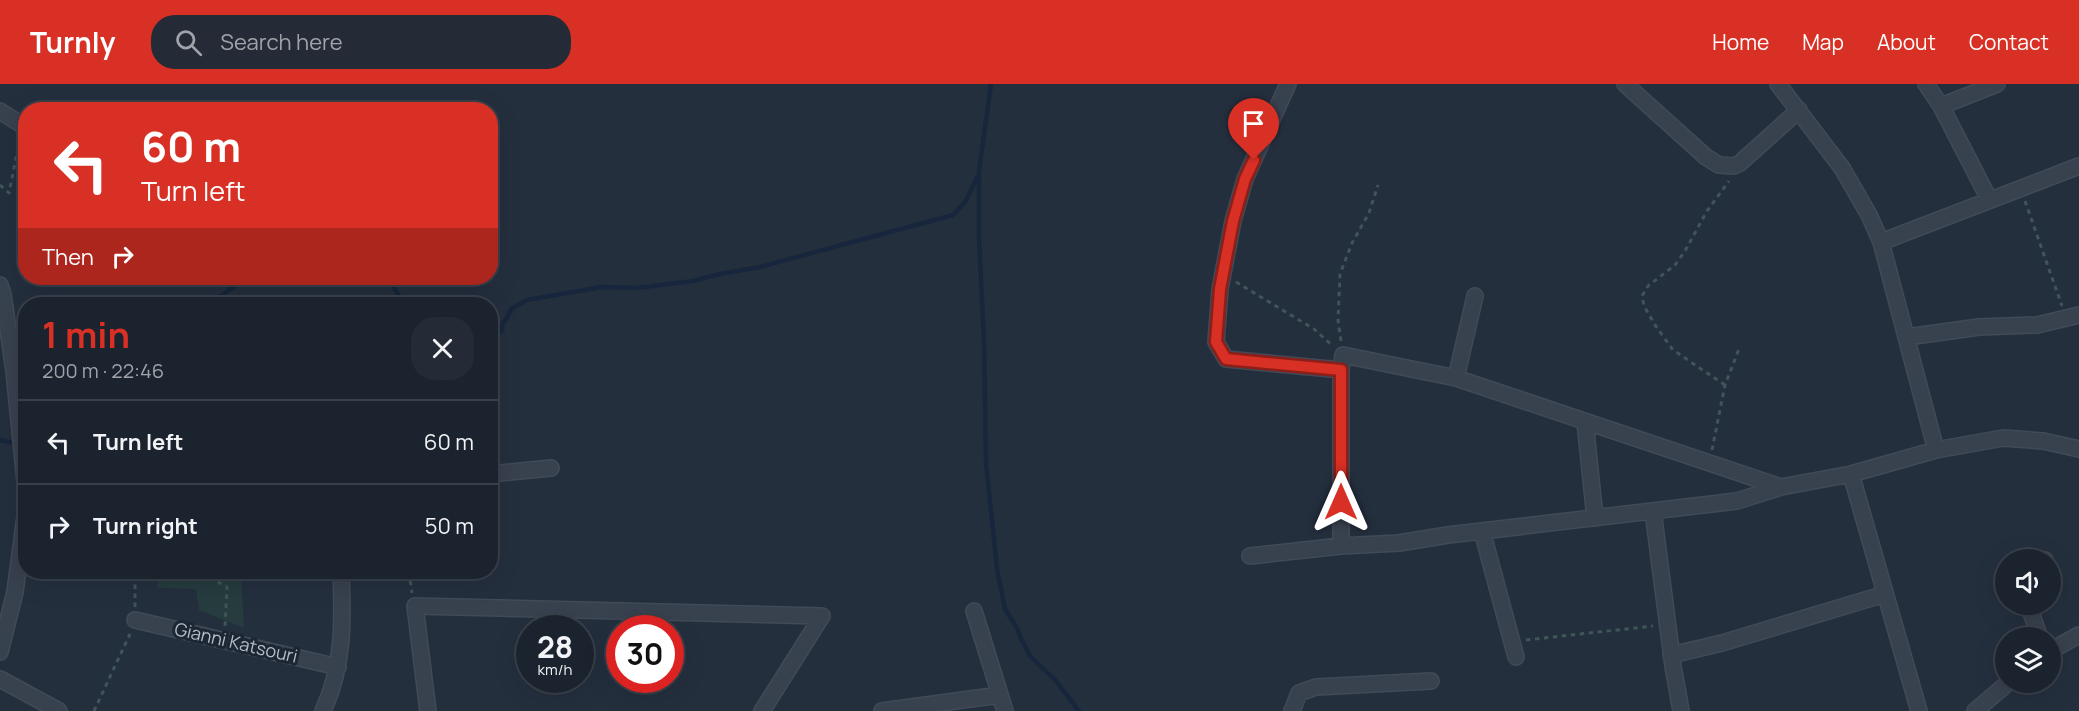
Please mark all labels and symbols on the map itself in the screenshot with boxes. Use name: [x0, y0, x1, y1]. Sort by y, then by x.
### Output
pin: [1228, 98, 1279, 160]
position arrow: [1309, 470, 1373, 534]
speed limit sign: 30: [606, 615, 684, 693]
street label: Gianni Katsouri: [172, 616, 300, 668]

